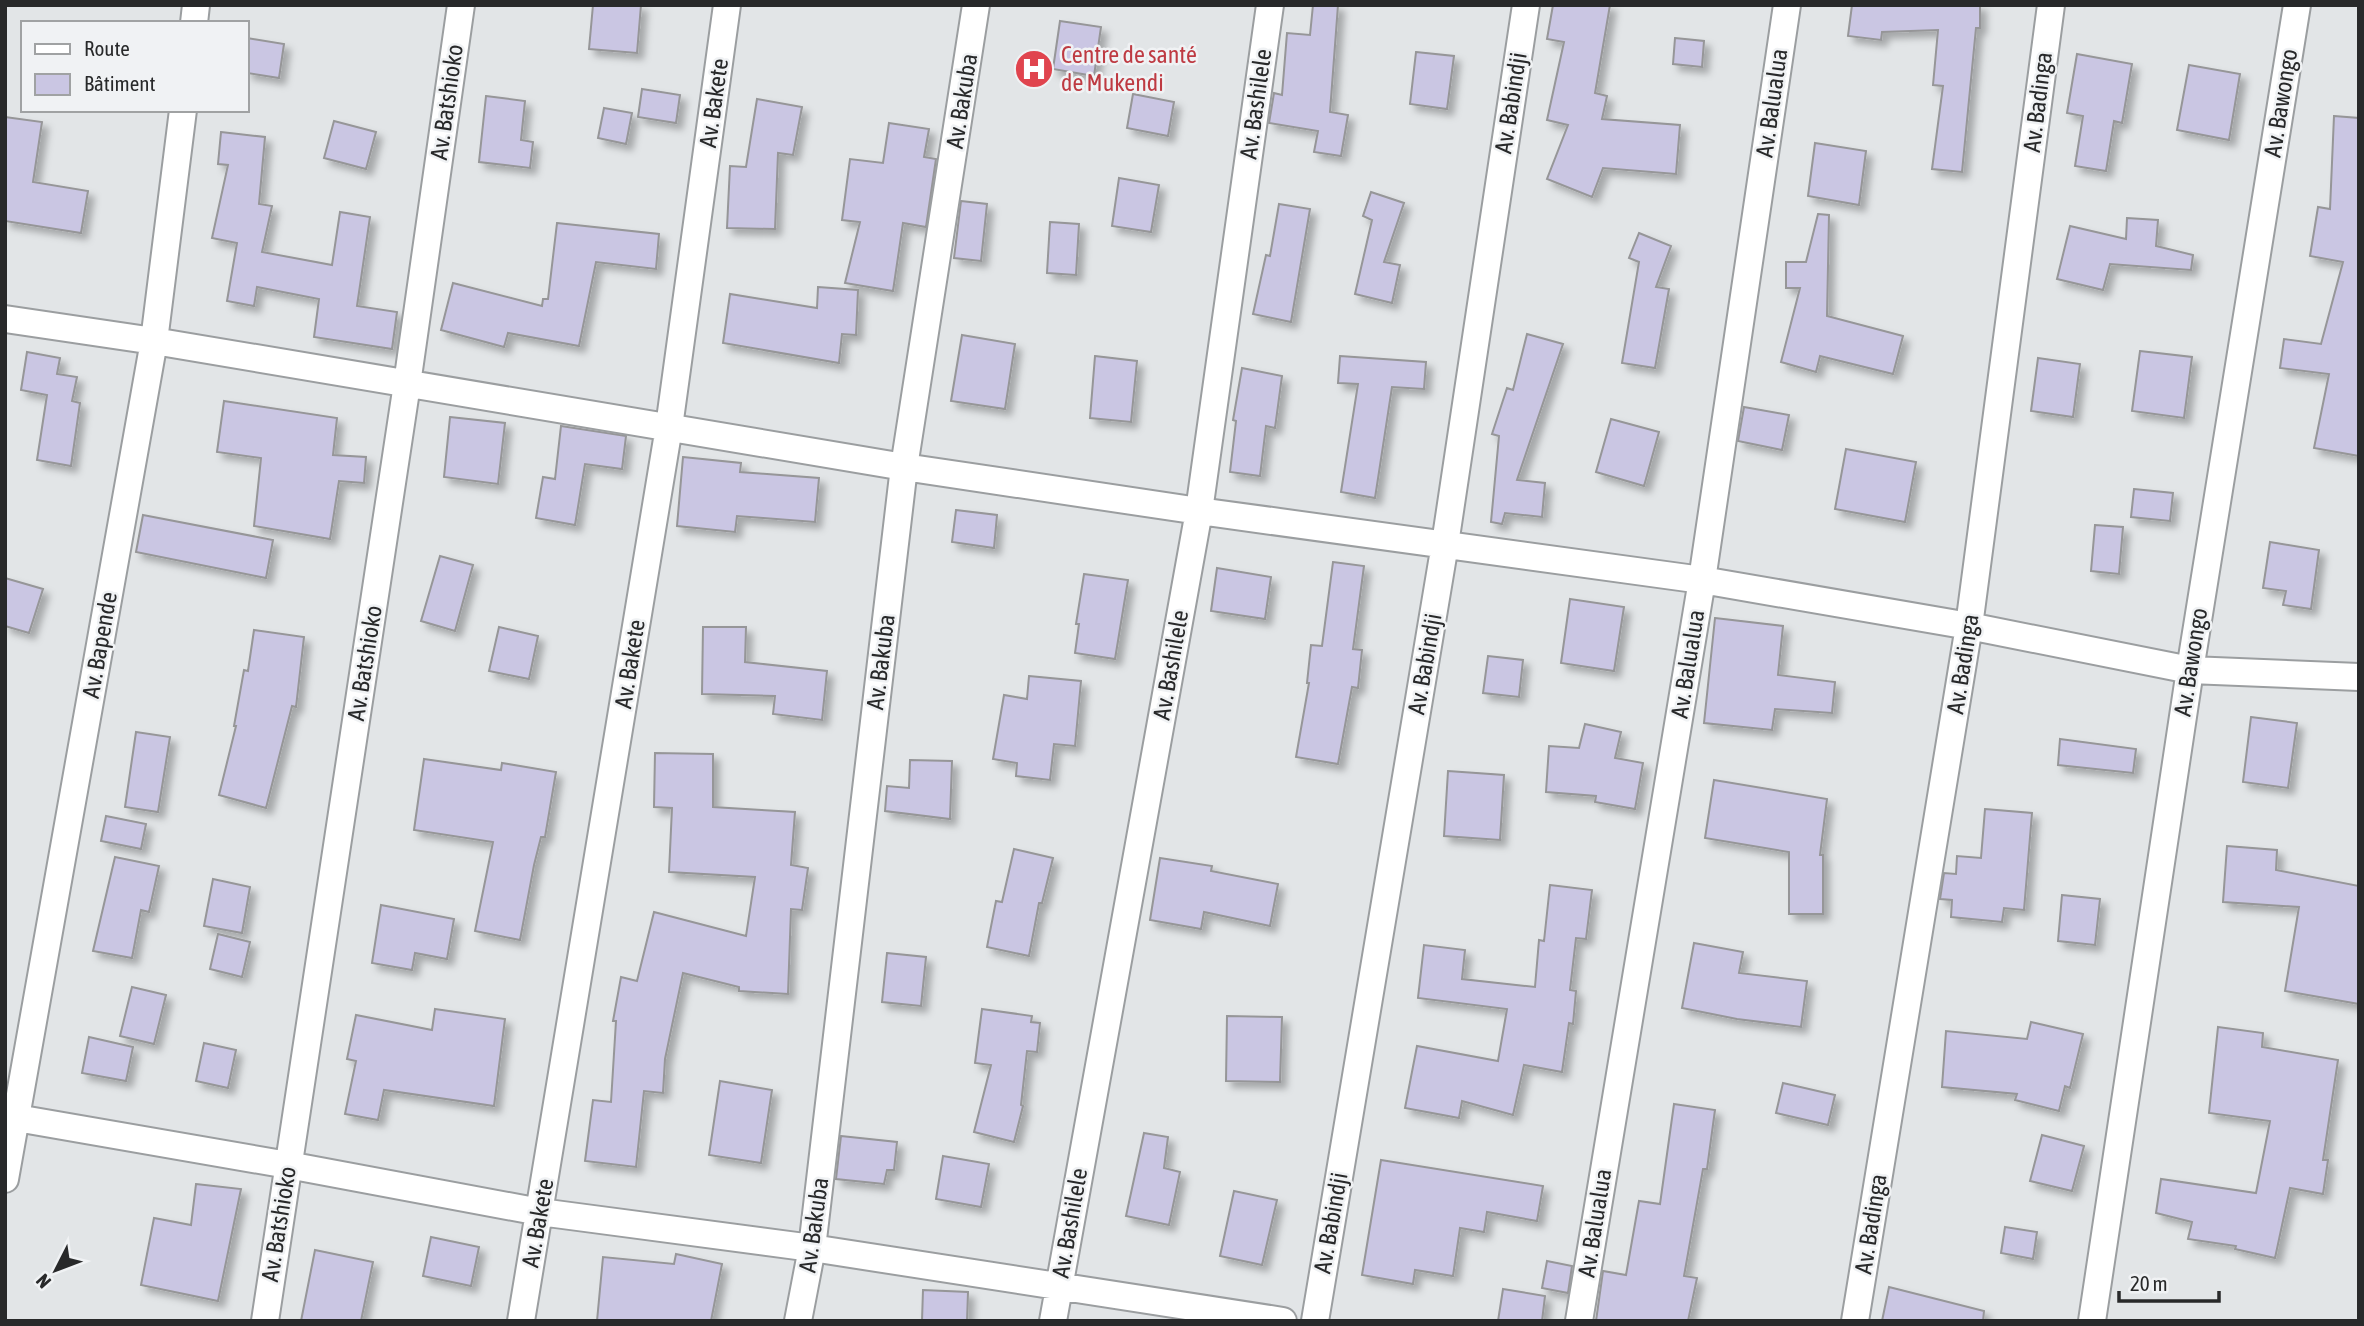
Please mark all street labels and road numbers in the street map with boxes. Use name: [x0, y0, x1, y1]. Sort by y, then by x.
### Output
street label: Av. Batshioko: [425, 43, 468, 161]
street label: Av. Bashilele: [1234, 47, 1277, 161]
street label: Av. Balualua: [1751, 47, 1792, 159]
street label: Av. Bawongo: [2259, 47, 2302, 159]
street label: Av. Babindji: [1489, 50, 1532, 155]
street label: Av. Badinga: [2018, 50, 2057, 153]
street label: Av. Bakuba: [941, 52, 982, 150]
street label: Av. Bakete: [694, 57, 733, 149]
street label: Av. Bapende: [77, 590, 122, 700]
street label: Av. Batshioko: [342, 603, 387, 722]
street label: Av. Bawongo: [2169, 606, 2212, 718]
street label: Av. Bashilele: [1148, 608, 1193, 722]
street label: Av. Balualua: [1666, 608, 1709, 720]
street label: Av. Babindji: [1402, 611, 1447, 716]
street label: Av. Badinga: [1941, 612, 1984, 716]
street label: Av. Bakuba: [861, 613, 900, 711]
street label: Av. Bakete: [609, 618, 650, 710]
street label: Av. Batshioko: [256, 1164, 301, 1283]
street label: Av. Bashilele: [1047, 1166, 1092, 1280]
street label: Av. Balualua: [1573, 1167, 1616, 1279]
street label: Av. Babindji: [1308, 1170, 1353, 1275]
street label: Av. Badinga: [1849, 1172, 1892, 1276]
street label: Av. Bakete: [516, 1176, 559, 1269]
street label: Av. Bakuba: [793, 1176, 834, 1274]

